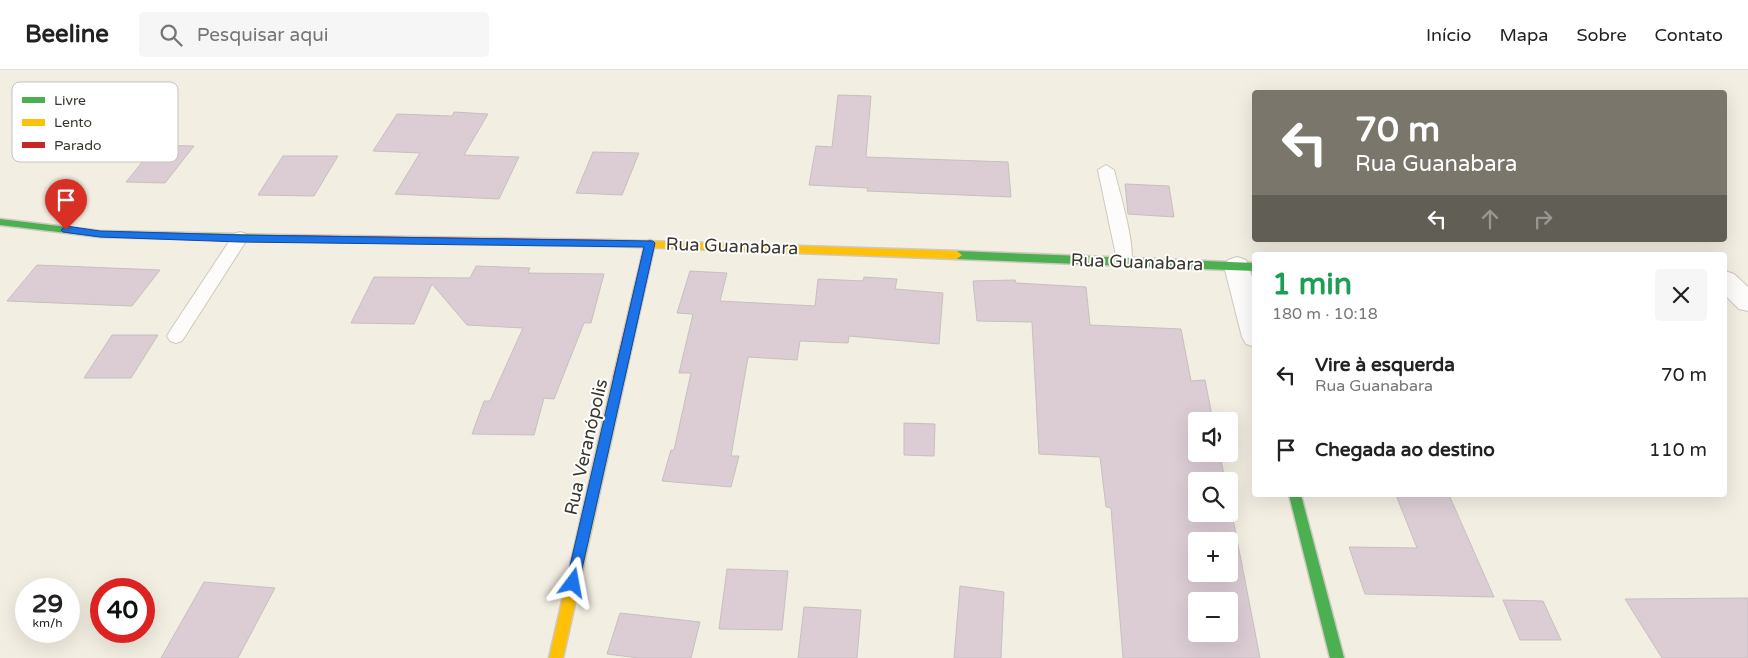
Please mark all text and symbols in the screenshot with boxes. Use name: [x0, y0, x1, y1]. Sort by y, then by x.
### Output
search box: [139, 12, 489, 57]
text: Beeline: [25, 20, 109, 49]
icon: search: [157, 21, 185, 49]
text: Pesquisar aqui: [197, 24, 329, 46]
text: Início: [1426, 24, 1471, 46]
text: Mapa: [1499, 24, 1548, 46]
text: Sobre: [1576, 24, 1627, 46]
text: Contato: [1655, 24, 1723, 46]
legend: [12, 82, 178, 162]
text: Livre: [54, 92, 86, 109]
text: 70 m: [1355, 109, 1440, 151]
icon: left: [1272, 110, 1337, 175]
text: Lento: [54, 114, 92, 131]
text: Parado: [54, 137, 102, 154]
text: Rua Guanabara: [1355, 151, 1517, 177]
pin: [45, 179, 87, 230]
icon: arrive: [52, 186, 80, 214]
icon: left: [1423, 205, 1451, 233]
icon: ahead: [1476, 205, 1504, 233]
icon: right: [1529, 205, 1557, 233]
street label: Rua Guanabara: [665, 233, 799, 259]
street label: Rua Guanabara: [1070, 249, 1204, 275]
text: 1 min: [1272, 266, 1352, 303]
button: close: [1655, 269, 1707, 321]
text: 180 m · 10:18: [1272, 304, 1378, 324]
text: Vire à esquerda: [1315, 354, 1455, 376]
icon: left: [1272, 361, 1300, 389]
text: 70 m: [1661, 364, 1707, 386]
text: Rua Guanabara: [1315, 376, 1433, 396]
street label: Rua Veranópolis: [560, 377, 612, 517]
map controls: [1188, 412, 1238, 642]
button: sound: [1188, 412, 1238, 462]
icon: arrive: [1272, 436, 1300, 464]
text: Chegada ao destino: [1315, 439, 1495, 461]
text: 110 m: [1649, 439, 1707, 461]
button: search: [1188, 472, 1238, 522]
button: +: [1188, 532, 1238, 582]
position arrow: [546, 556, 598, 608]
speed limit sign: 40: [90, 578, 155, 643]
text: 29: [32, 589, 63, 619]
button: −: [1188, 592, 1238, 642]
text: km/h: [32, 616, 63, 630]

